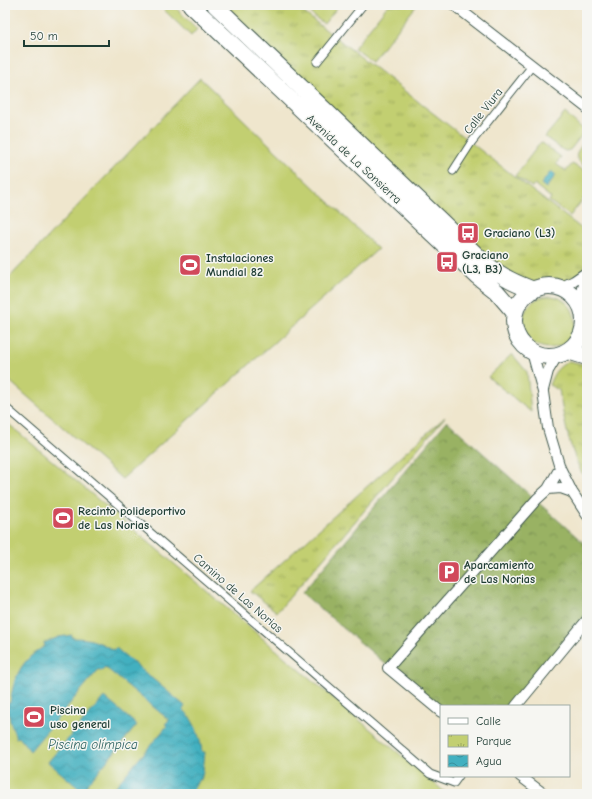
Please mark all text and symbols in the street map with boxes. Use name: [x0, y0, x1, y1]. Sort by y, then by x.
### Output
scale bar: [24, 22, 109, 48]
text: 50 m: [30, 29, 58, 43]
street label: Calle Viura: [461, 85, 505, 137]
street label: Avenida de La Sonsierra: [304, 111, 404, 207]
bus stop icon: Graciano (L3): [455, 220, 481, 246]
place label: Graciano (L3): [484, 226, 555, 240]
place label: Graciano (L3, B3): [462, 248, 508, 276]
bus stop icon: Graciano (L3, B3): [434, 249, 460, 275]
place label: Instalaciones Mundial 82: [206, 251, 273, 279]
sports icon: Instalaciones Mundial 82: [177, 252, 203, 278]
place label: Recinto polideportivo de Las Norias: [78, 504, 186, 532]
sports icon: Recinto polideportivo de Las Norias: [50, 505, 76, 531]
street label: Camino de Las Norias: [191, 550, 285, 636]
place label: Aparcamiento de Las Norias: [464, 558, 535, 586]
parking icon: Aparcamiento de Las Norias: [436, 559, 462, 585]
place label: Piscina uso general: [50, 703, 110, 731]
sports icon: Piscina uso general: [21, 704, 47, 730]
legend: [440, 705, 570, 777]
text: Calle: [476, 714, 501, 728]
text: Parque: [476, 734, 511, 748]
water label: Piscina olímpica: [48, 737, 138, 752]
text: Agua: [476, 754, 502, 768]

